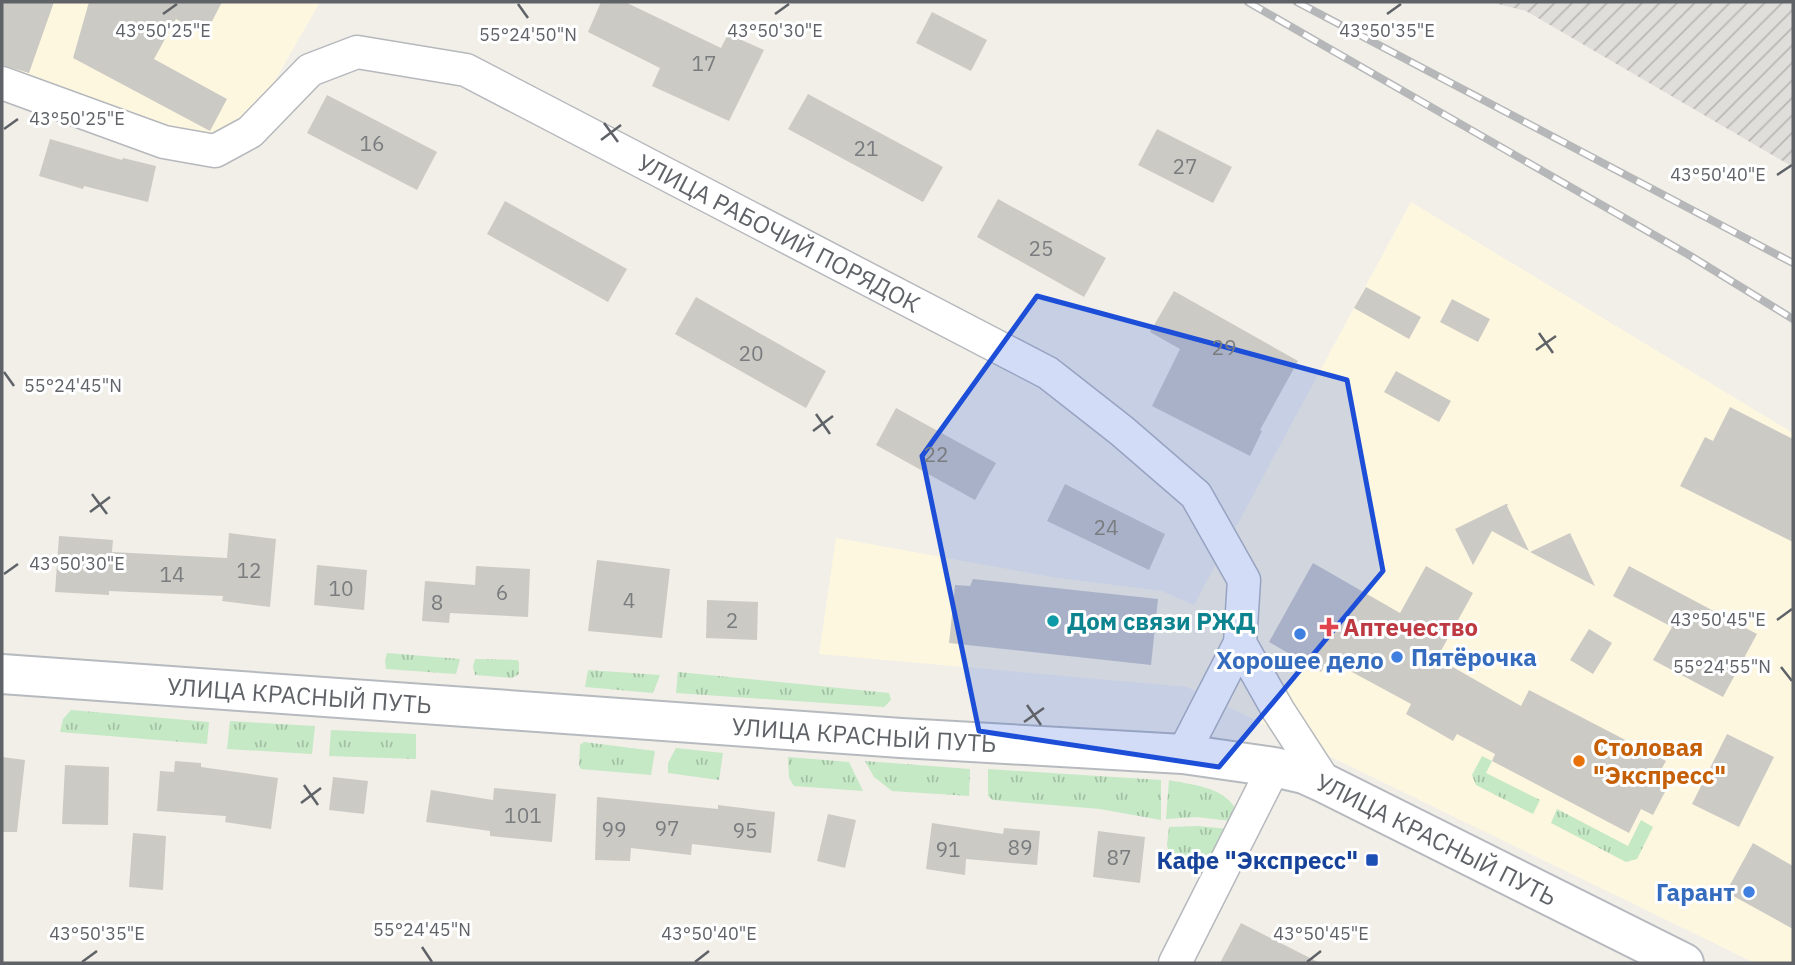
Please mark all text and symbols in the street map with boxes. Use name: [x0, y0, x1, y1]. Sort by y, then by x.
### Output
text: 43°50'25"E: [115, 19, 211, 42]
text: 43°50'30"E: [727, 19, 823, 42]
text: 43°50'35"E: [1339, 19, 1435, 42]
text: 55°24'50"N: [479, 23, 577, 46]
house number: 17: [691, 49, 717, 77]
text: 43°50'25"E: [29, 107, 125, 130]
house number: 16: [359, 129, 385, 157]
house number: 21: [853, 134, 879, 162]
street label: УЛИЦА РАБОЧИЙ ПОРЯДОК: [632, 146, 926, 320]
house number: 27: [1172, 152, 1198, 180]
text: 43°50'40"E: [1670, 163, 1766, 186]
house number: 25: [1028, 234, 1054, 262]
house number: 29: [1211, 333, 1237, 361]
house number: 20: [738, 339, 764, 367]
text: 55°24'45"N: [24, 374, 122, 397]
house number: 22: [923, 440, 949, 468]
house number: 24: [1093, 513, 1119, 541]
text: 43°50'30"E: [29, 552, 125, 575]
house number: 12: [236, 556, 262, 584]
house number: 14: [159, 560, 185, 588]
house number: 10: [328, 574, 354, 602]
house number: 6: [496, 578, 508, 606]
house number: 4: [623, 586, 635, 614]
house number: 8: [431, 588, 443, 616]
place label: Дом связи РЖД: [1067, 605, 1256, 637]
house number: 2: [726, 606, 738, 634]
text: 43°50'45"E: [1670, 608, 1766, 631]
place label: Аптечество: [1343, 611, 1478, 643]
marker: Дом связи РЖД: [1045, 613, 1061, 629]
marker: Аптечество: [1321, 619, 1337, 635]
marker: Хорошее дело: [1292, 626, 1308, 642]
place label: Пятёрочка: [1411, 641, 1537, 673]
place label: Хорошее дело: [1216, 644, 1384, 676]
marker: Пятёрочка: [1389, 649, 1405, 665]
text: 55°24'55"N: [1673, 655, 1771, 678]
street label: УЛИЦА КРАСНЫЙ ПУТЬ: [166, 670, 433, 721]
street label: УЛИЦА КРАСНЫЙ ПУТЬ: [731, 710, 997, 759]
place label: Столовая "Экспресс": [1593, 731, 1726, 791]
marker: Столовая "Экспресс": [1571, 753, 1587, 769]
street label: УЛИЦА КРАСНЫЙ ПУТЬ: [1311, 766, 1562, 913]
house number: 101: [504, 801, 542, 829]
house number: 97: [654, 814, 680, 842]
house number: 99: [601, 815, 627, 843]
house number: 95: [732, 816, 758, 844]
house number: 89: [1007, 833, 1033, 861]
house number: 91: [935, 835, 961, 863]
house number: 87: [1106, 843, 1132, 871]
place label: Кафе "Экспресс": [1156, 844, 1358, 876]
marker: Кафе "Экспресс": [1364, 852, 1380, 868]
place label: Гарант: [1656, 876, 1735, 908]
marker: Гарант: [1741, 884, 1757, 900]
text: 55°24'45"N: [373, 918, 471, 941]
text: 43°50'35"E: [49, 922, 145, 945]
text: 43°50'40"E: [661, 922, 757, 945]
text: 43°50'45"E: [1273, 922, 1369, 945]

